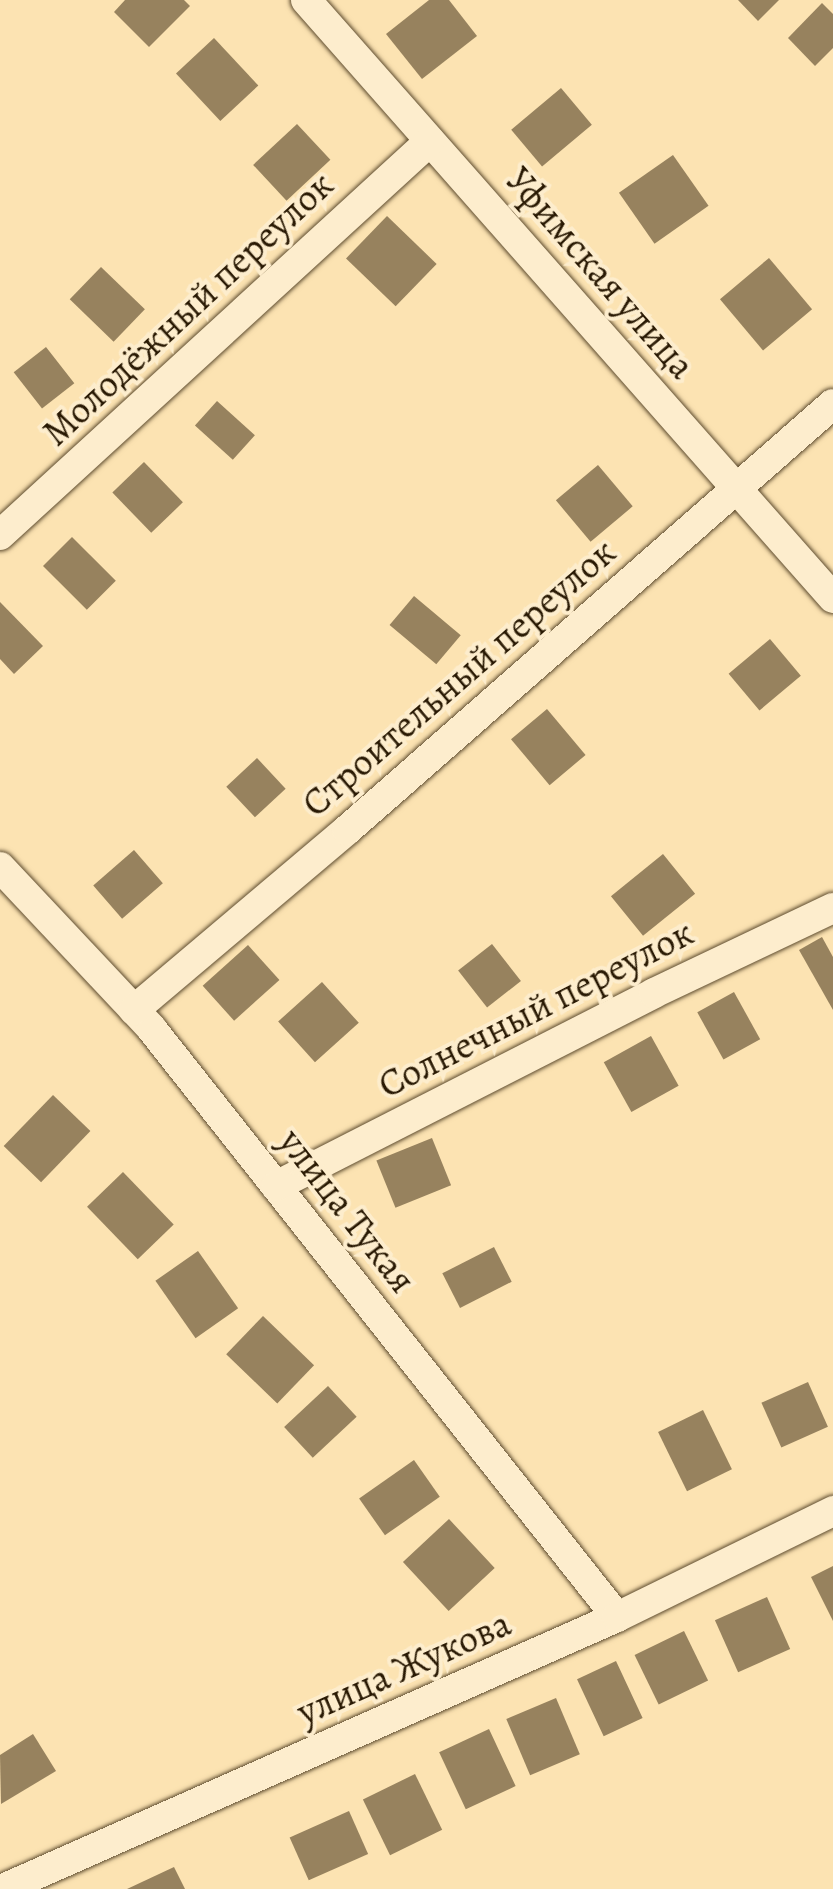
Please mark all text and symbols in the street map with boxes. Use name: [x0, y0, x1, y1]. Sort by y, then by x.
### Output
street label: Уфимская улица: [496, 158, 704, 388]
street label: Молодёжный переулок: [33, 162, 343, 456]
street label: Строительный переулок: [293, 529, 625, 827]
street label: Солнечный переулок: [371, 910, 701, 1108]
street label: улица Тукая: [269, 1120, 425, 1302]
street label: улица Жукова: [290, 1601, 518, 1735]

